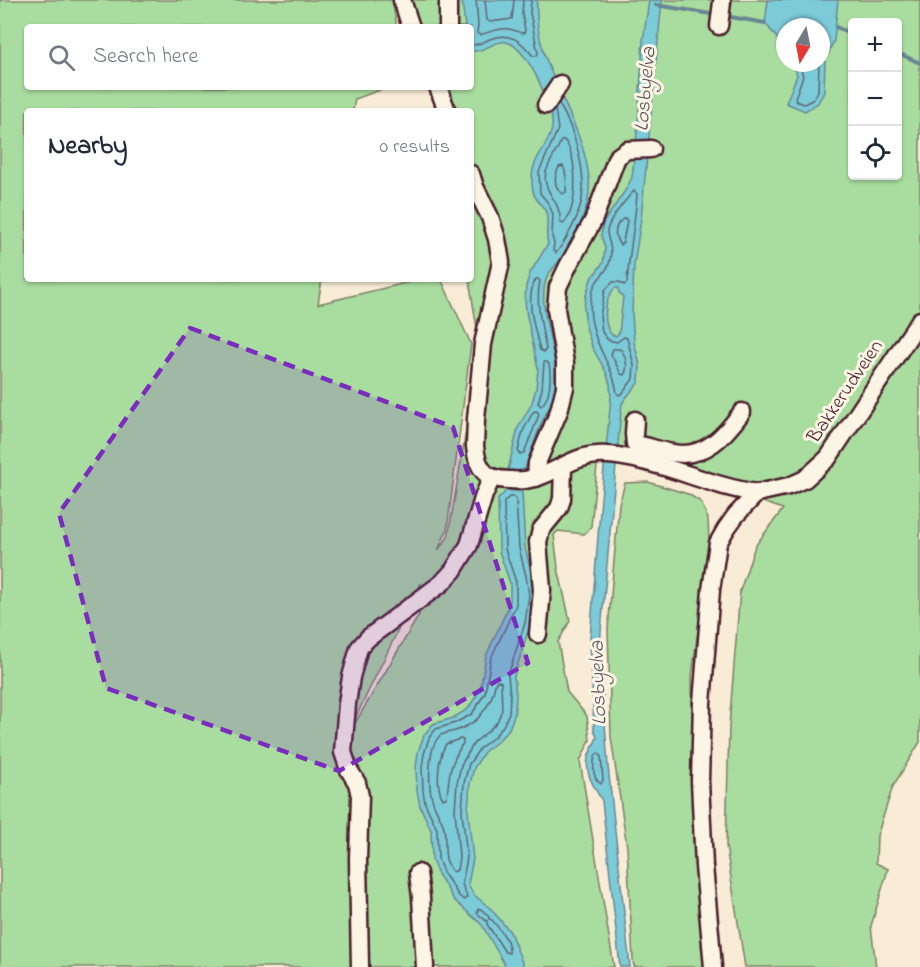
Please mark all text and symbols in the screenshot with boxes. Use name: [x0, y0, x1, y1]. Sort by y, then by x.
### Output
north arrow: [776, 18, 830, 72]
map controls: [848, 18, 902, 180]
button: +: [848, 18, 902, 72]
search box: [24, 24, 474, 90]
icon: search: [45, 41, 78, 74]
text: Search here: [93, 41, 198, 73]
water label: Losbyelva: [627, 45, 665, 132]
button: −: [848, 72, 902, 126]
button: locate: [848, 126, 902, 180]
text: Nearby: [48, 128, 127, 166]
text: 0 results: [379, 133, 450, 162]
street label: Bakkerudveien: [800, 334, 891, 450]
water label: Losbyelva: [583, 640, 615, 726]

